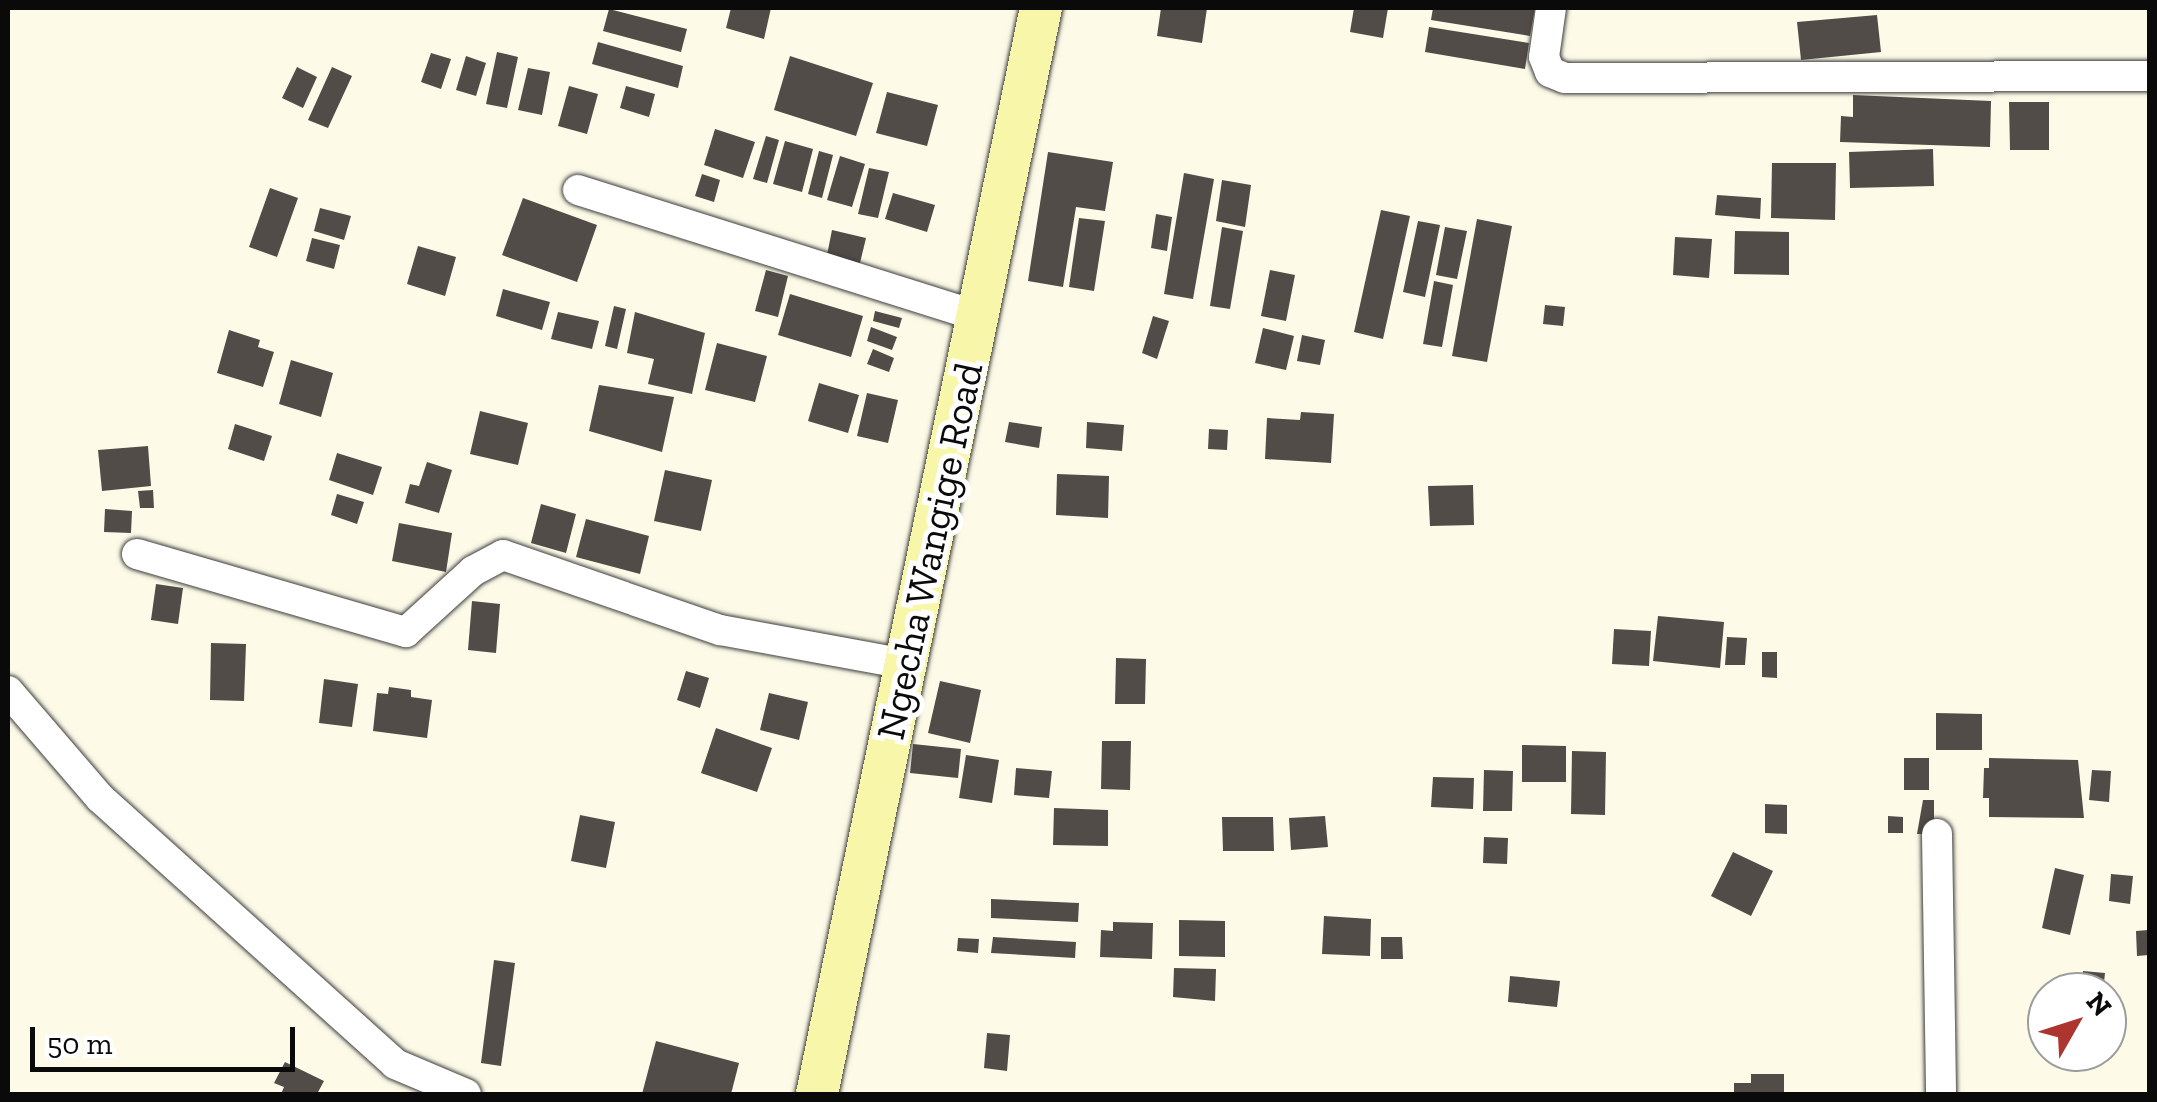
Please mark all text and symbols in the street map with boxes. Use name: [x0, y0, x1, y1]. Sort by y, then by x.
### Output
street label: Ngecha Wangige Road: [865, 358, 993, 744]
north arrow: [2027, 972, 2127, 1072]
text: N: [2080, 985, 2119, 1023]
scale bar: [35, 1007, 300, 1069]
text: 50 m: [47, 1026, 112, 1062]

